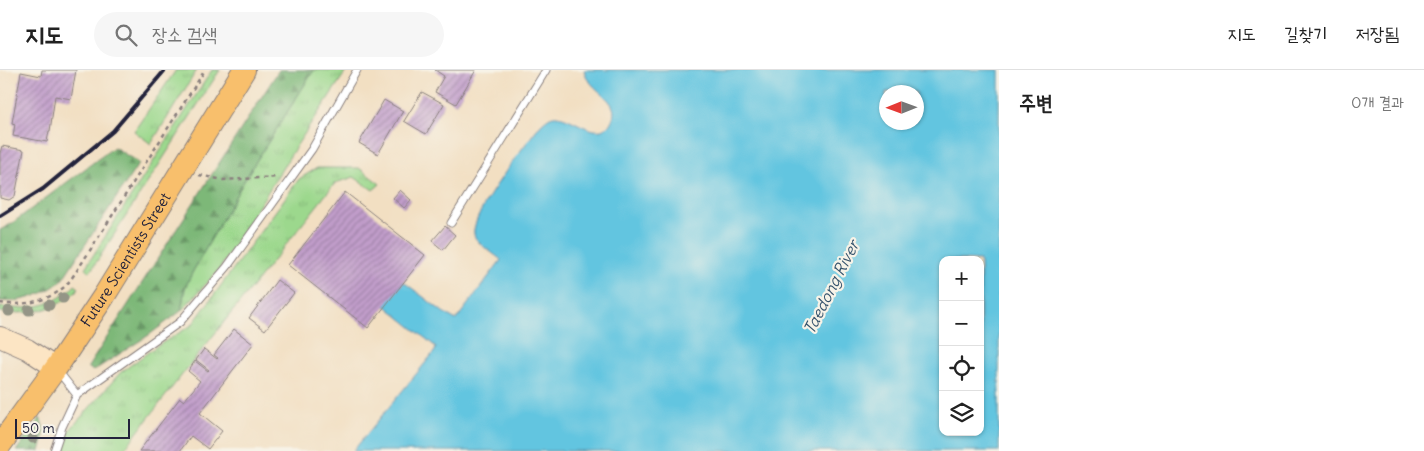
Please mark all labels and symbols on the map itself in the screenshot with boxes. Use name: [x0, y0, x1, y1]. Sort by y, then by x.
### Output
north arrow: [879, 85, 924, 130]
street label: Future Scientists Street: [76, 189, 175, 330]
water label: Taedong River: [799, 235, 864, 337]
scale bar: [15, 416, 130, 439]

